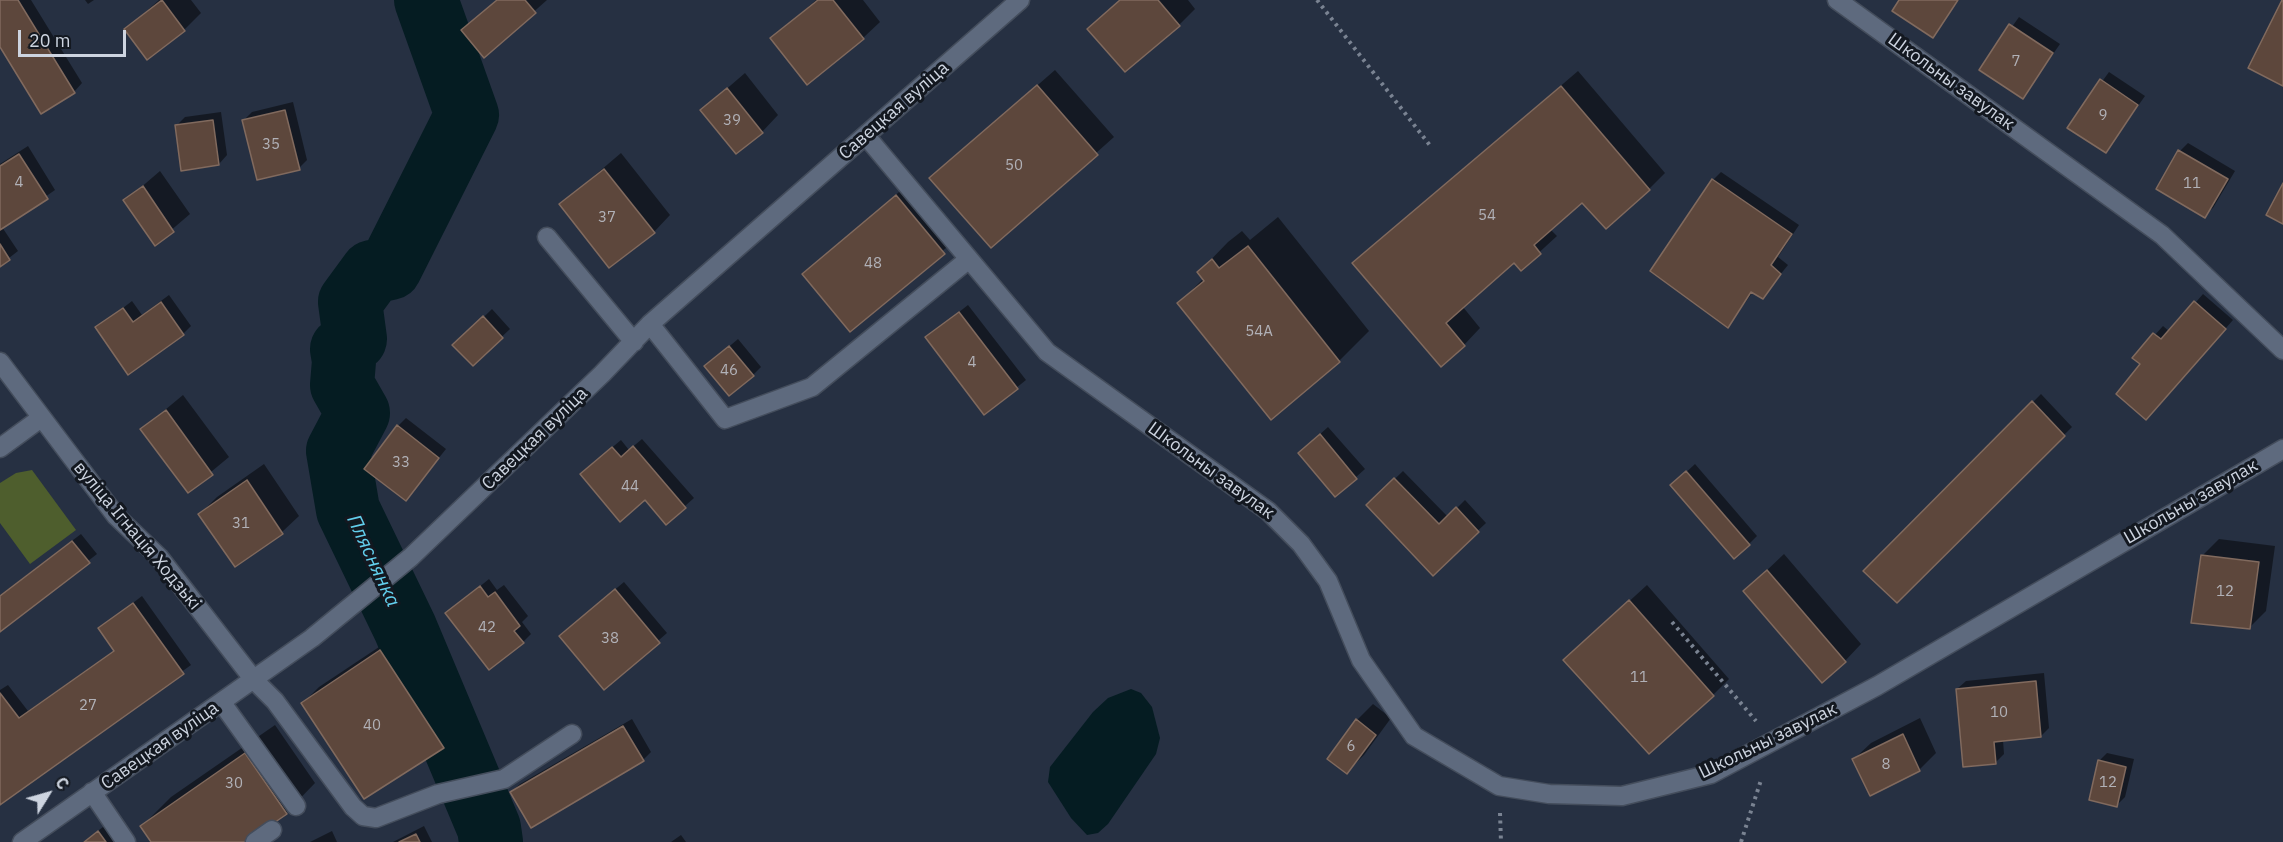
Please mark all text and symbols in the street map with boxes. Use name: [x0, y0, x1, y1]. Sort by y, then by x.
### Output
scale bar: [21, 18, 129, 56]
text: 20 m: [29, 29, 71, 52]
street label: Школьны завулак: [1884, 29, 2018, 135]
house number: 7: [2012, 53, 2020, 71]
street label: Савецкая вуліца: [835, 57, 953, 165]
house number: 9: [2099, 107, 2107, 125]
house number: 39: [723, 112, 741, 130]
house number: 35: [262, 136, 280, 154]
house number: 50: [1005, 157, 1023, 175]
house number: 4: [15, 174, 23, 192]
house number: 11: [2183, 175, 2201, 193]
house number: 54: [1478, 207, 1496, 225]
house number: 37: [598, 209, 616, 227]
house number: 48: [864, 255, 882, 273]
house number: 54А: [1245, 323, 1273, 341]
house number: 4: [968, 354, 976, 372]
house number: 46: [720, 362, 738, 380]
street label: Савецкая вуліца: [478, 383, 592, 495]
street label: Школьны завулак: [1144, 418, 1278, 524]
house number: 33: [392, 454, 410, 472]
street label: Школьны завулак: [2120, 455, 2262, 549]
street label: вуліца Ігнація Ходзькі: [69, 458, 205, 614]
house number: 44: [621, 478, 639, 496]
water label: Пляснянка: [341, 511, 405, 611]
house number: 31: [232, 515, 250, 533]
house number: 12: [2216, 583, 2234, 601]
house number: 42: [478, 619, 496, 637]
house number: 38: [601, 630, 619, 648]
house number: 11: [1630, 669, 1648, 687]
house number: 27: [79, 697, 97, 715]
street label: Савецкая вуліца: [97, 697, 223, 795]
street label: Школьны завулак: [1695, 698, 1841, 784]
house number: 10: [1990, 704, 2008, 722]
house number: 40: [363, 717, 381, 735]
house number: 6: [1347, 738, 1355, 756]
house number: 8: [1882, 756, 1890, 774]
north arrow: [18, 764, 78, 824]
text: С: [51, 773, 73, 793]
house number: 12: [2099, 774, 2117, 792]
house number: 30: [225, 775, 243, 793]

